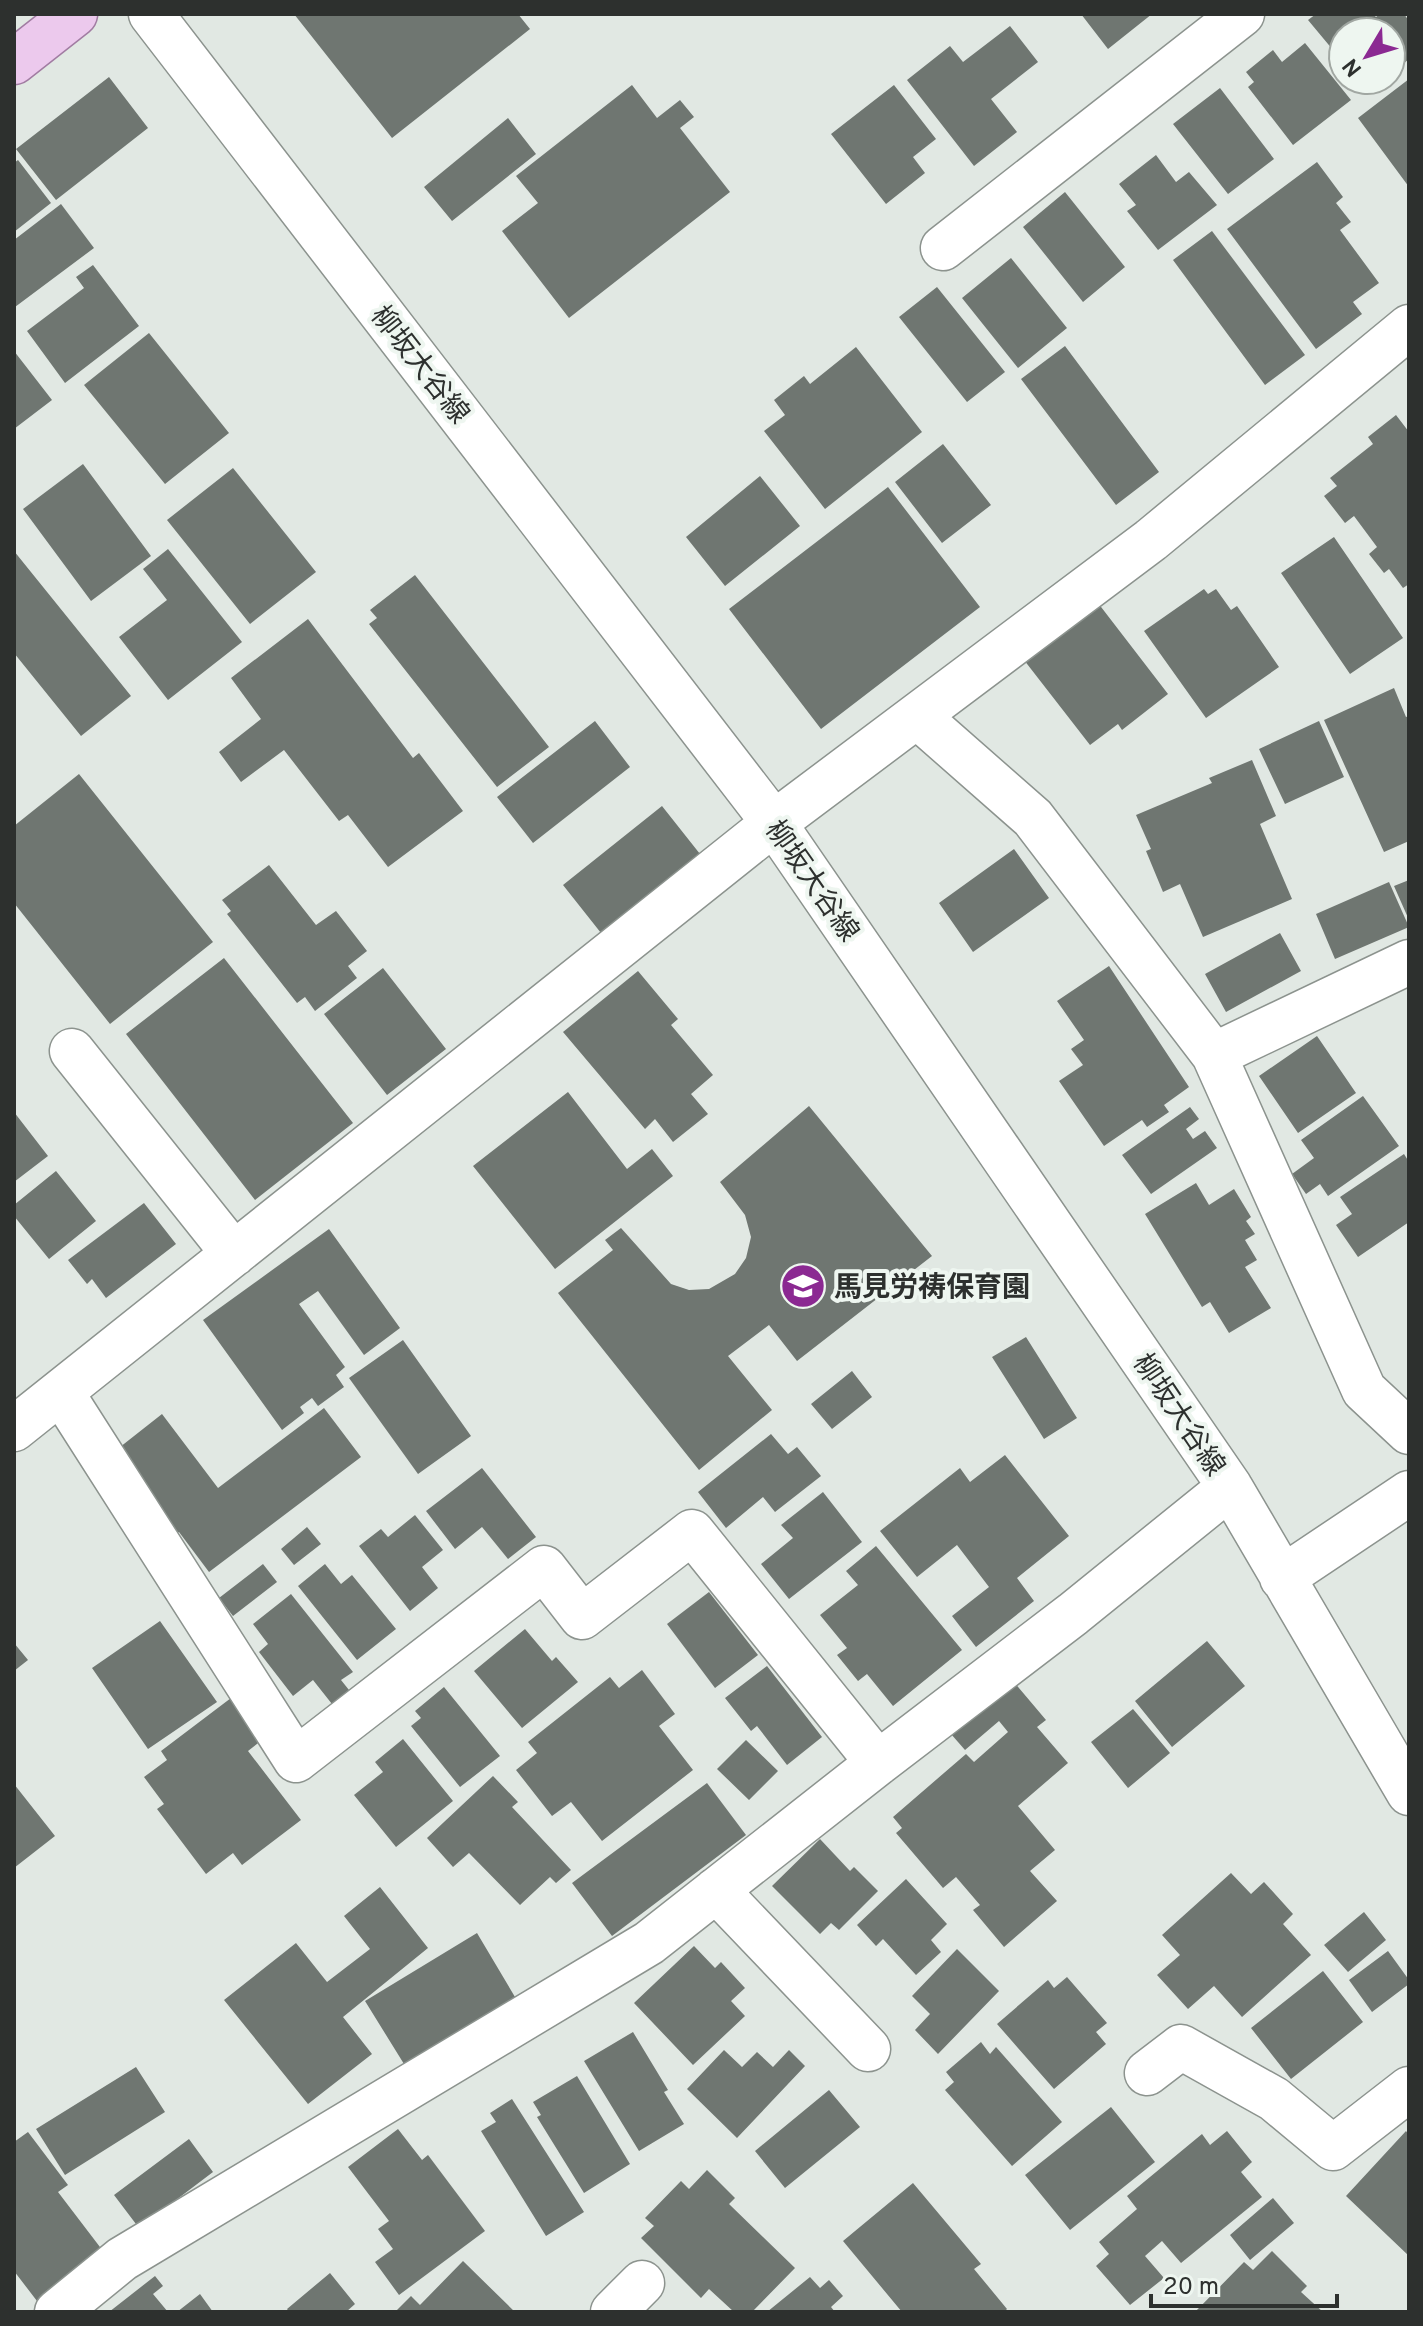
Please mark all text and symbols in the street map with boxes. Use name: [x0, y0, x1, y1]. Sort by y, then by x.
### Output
north arrow: [1327, 16, 1407, 96]
text: N: [1338, 52, 1369, 81]
street label: 柳坂大谷線: [361, 300, 476, 432]
street label: 柳坂大谷線: [756, 814, 865, 949]
school or university icon: 馬見労祷保育園: [779, 1262, 827, 1310]
place label: 馬見労祷保育園: [834, 1271, 1030, 1307]
street label: 柳坂大谷線: [1123, 1348, 1232, 1484]
scale bar: [1151, 2258, 1337, 2308]
text: 20 m: [1163, 2273, 1219, 2303]

